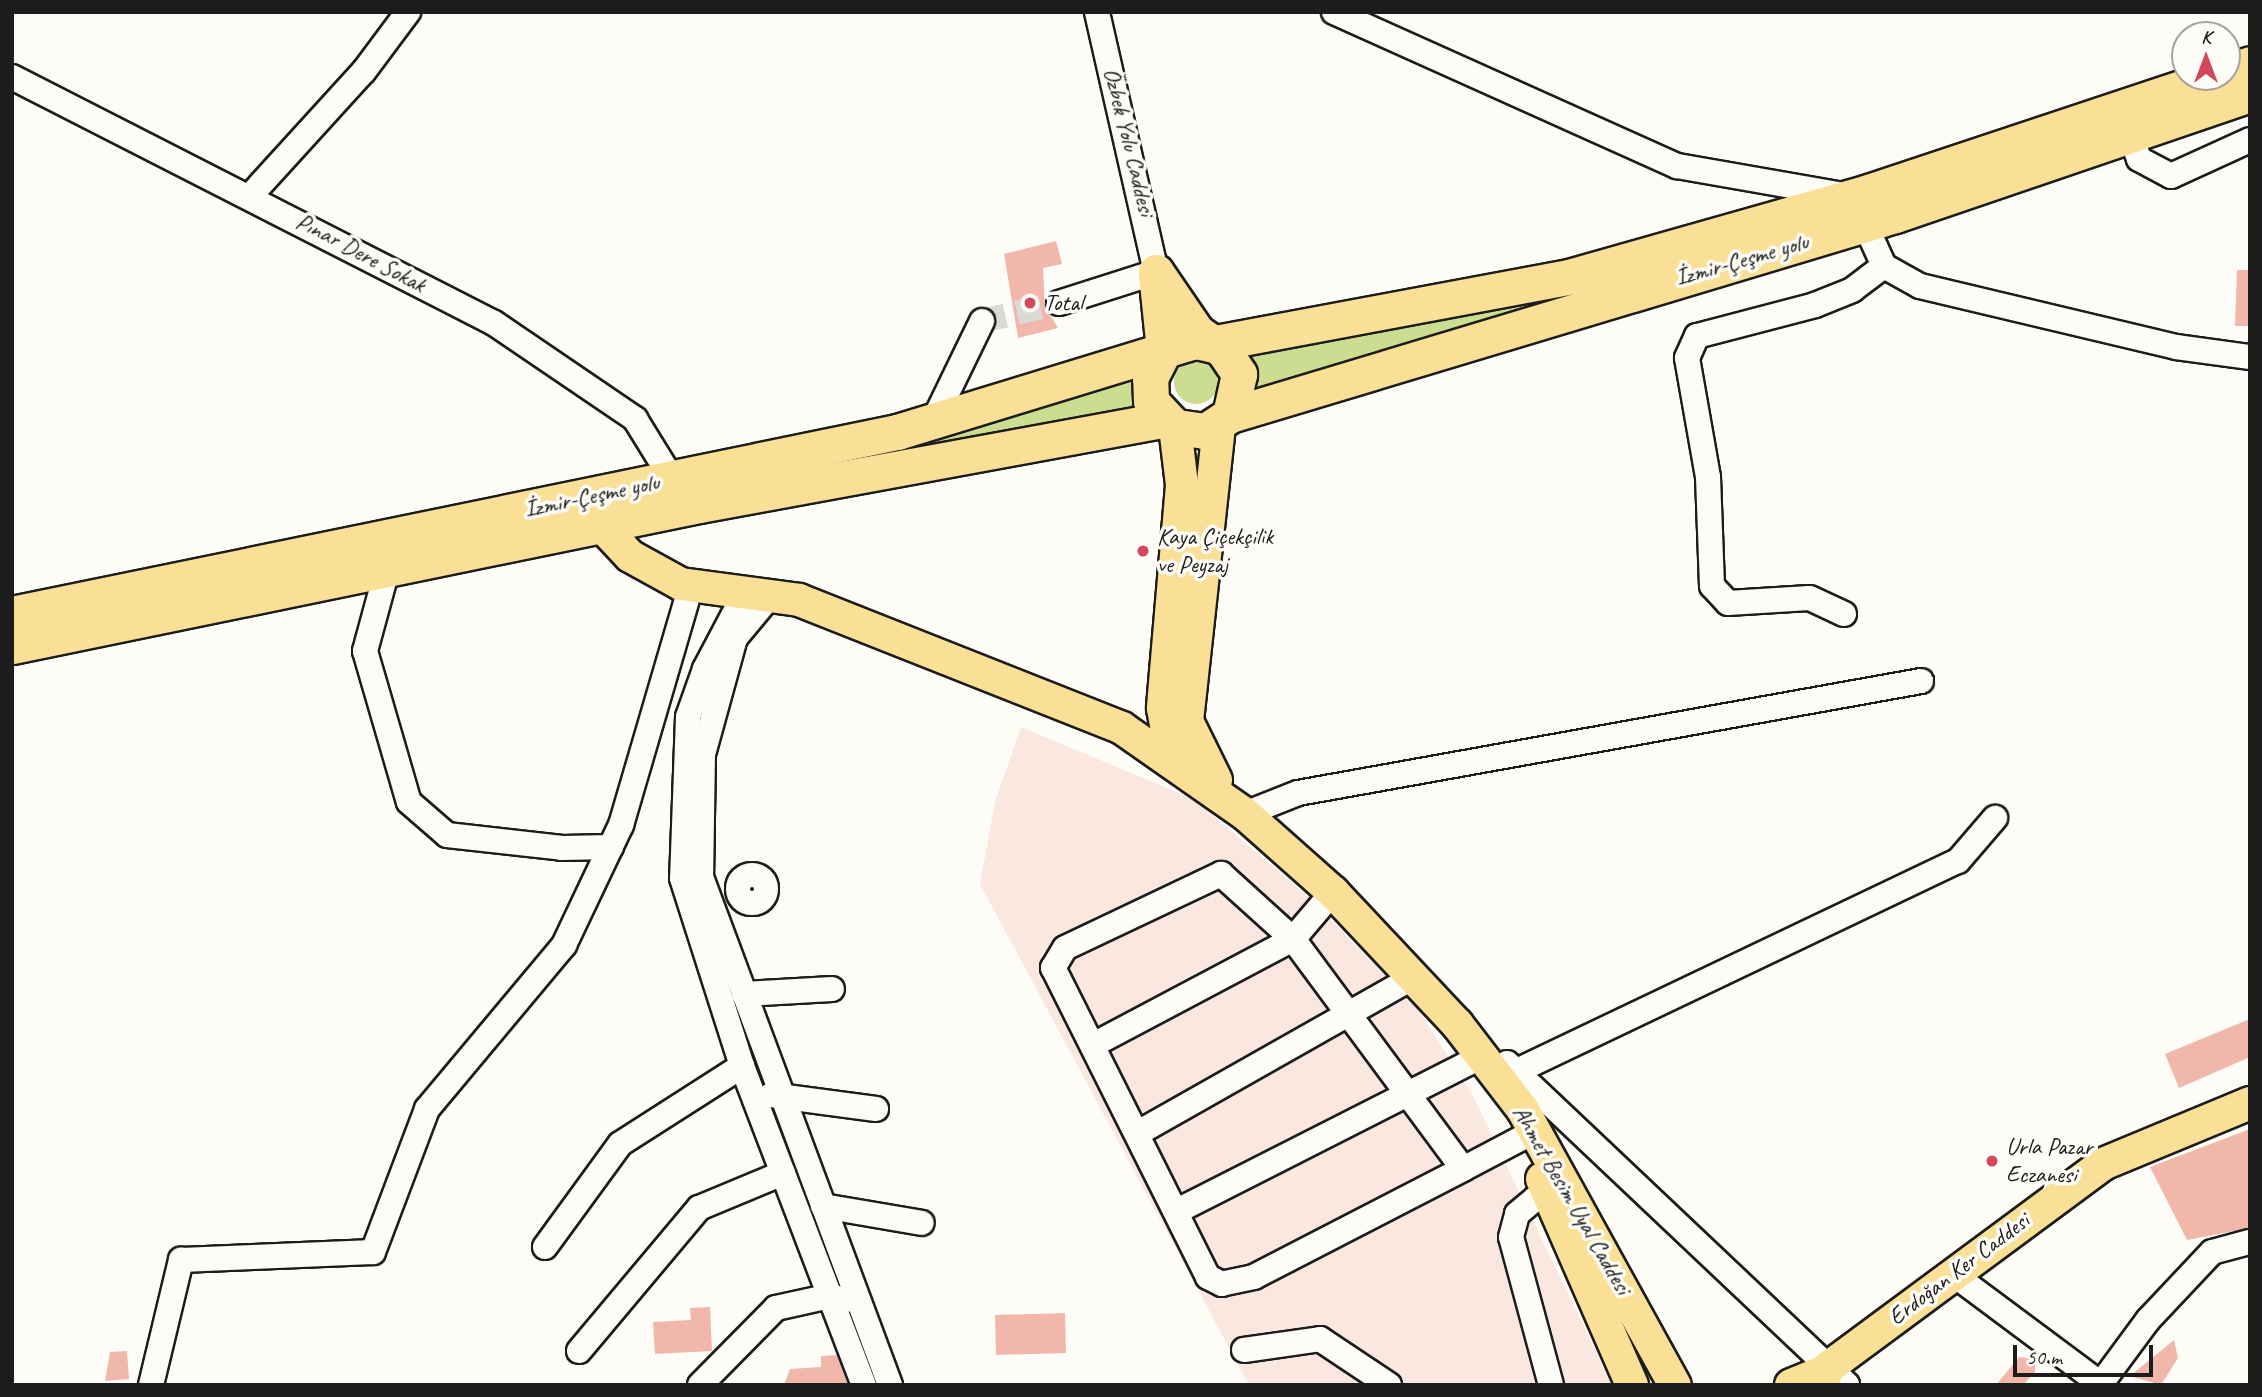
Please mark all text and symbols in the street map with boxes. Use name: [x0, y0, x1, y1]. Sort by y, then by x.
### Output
north arrow: [2171, 21, 2241, 91]
text: K: [2201, 25, 2211, 49]
street label: Özbek Yolu Caddesi: [1097, 65, 1161, 219]
street label: Pınar Dere Sokak: [291, 207, 431, 299]
street label: İzmir-Çeşme yolu: [1672, 227, 1812, 293]
place label: Total: [1044, 289, 1083, 317]
marker: Total: [1022, 295, 1038, 311]
street label: İzmir-Çeşme yolu: [522, 468, 662, 524]
place label: Kaya Çiçekçilik ve Peyzaj: [1157, 523, 1273, 579]
marker: Kaya Çiçekçilik ve Peyzaj: [1135, 543, 1151, 559]
street label: Ahmet Besim Uyal Caddesi: [1506, 1100, 1638, 1300]
place label: Urla Pazar Eczanesi: [2006, 1133, 2093, 1189]
marker: Urla Pazar Eczanesi: [1984, 1153, 2000, 1169]
street label: Erdoğan Ker Caddesi: [1883, 1207, 2035, 1331]
scale bar: [2017, 1330, 2157, 1374]
text: 50 m: [2026, 1344, 2062, 1370]

